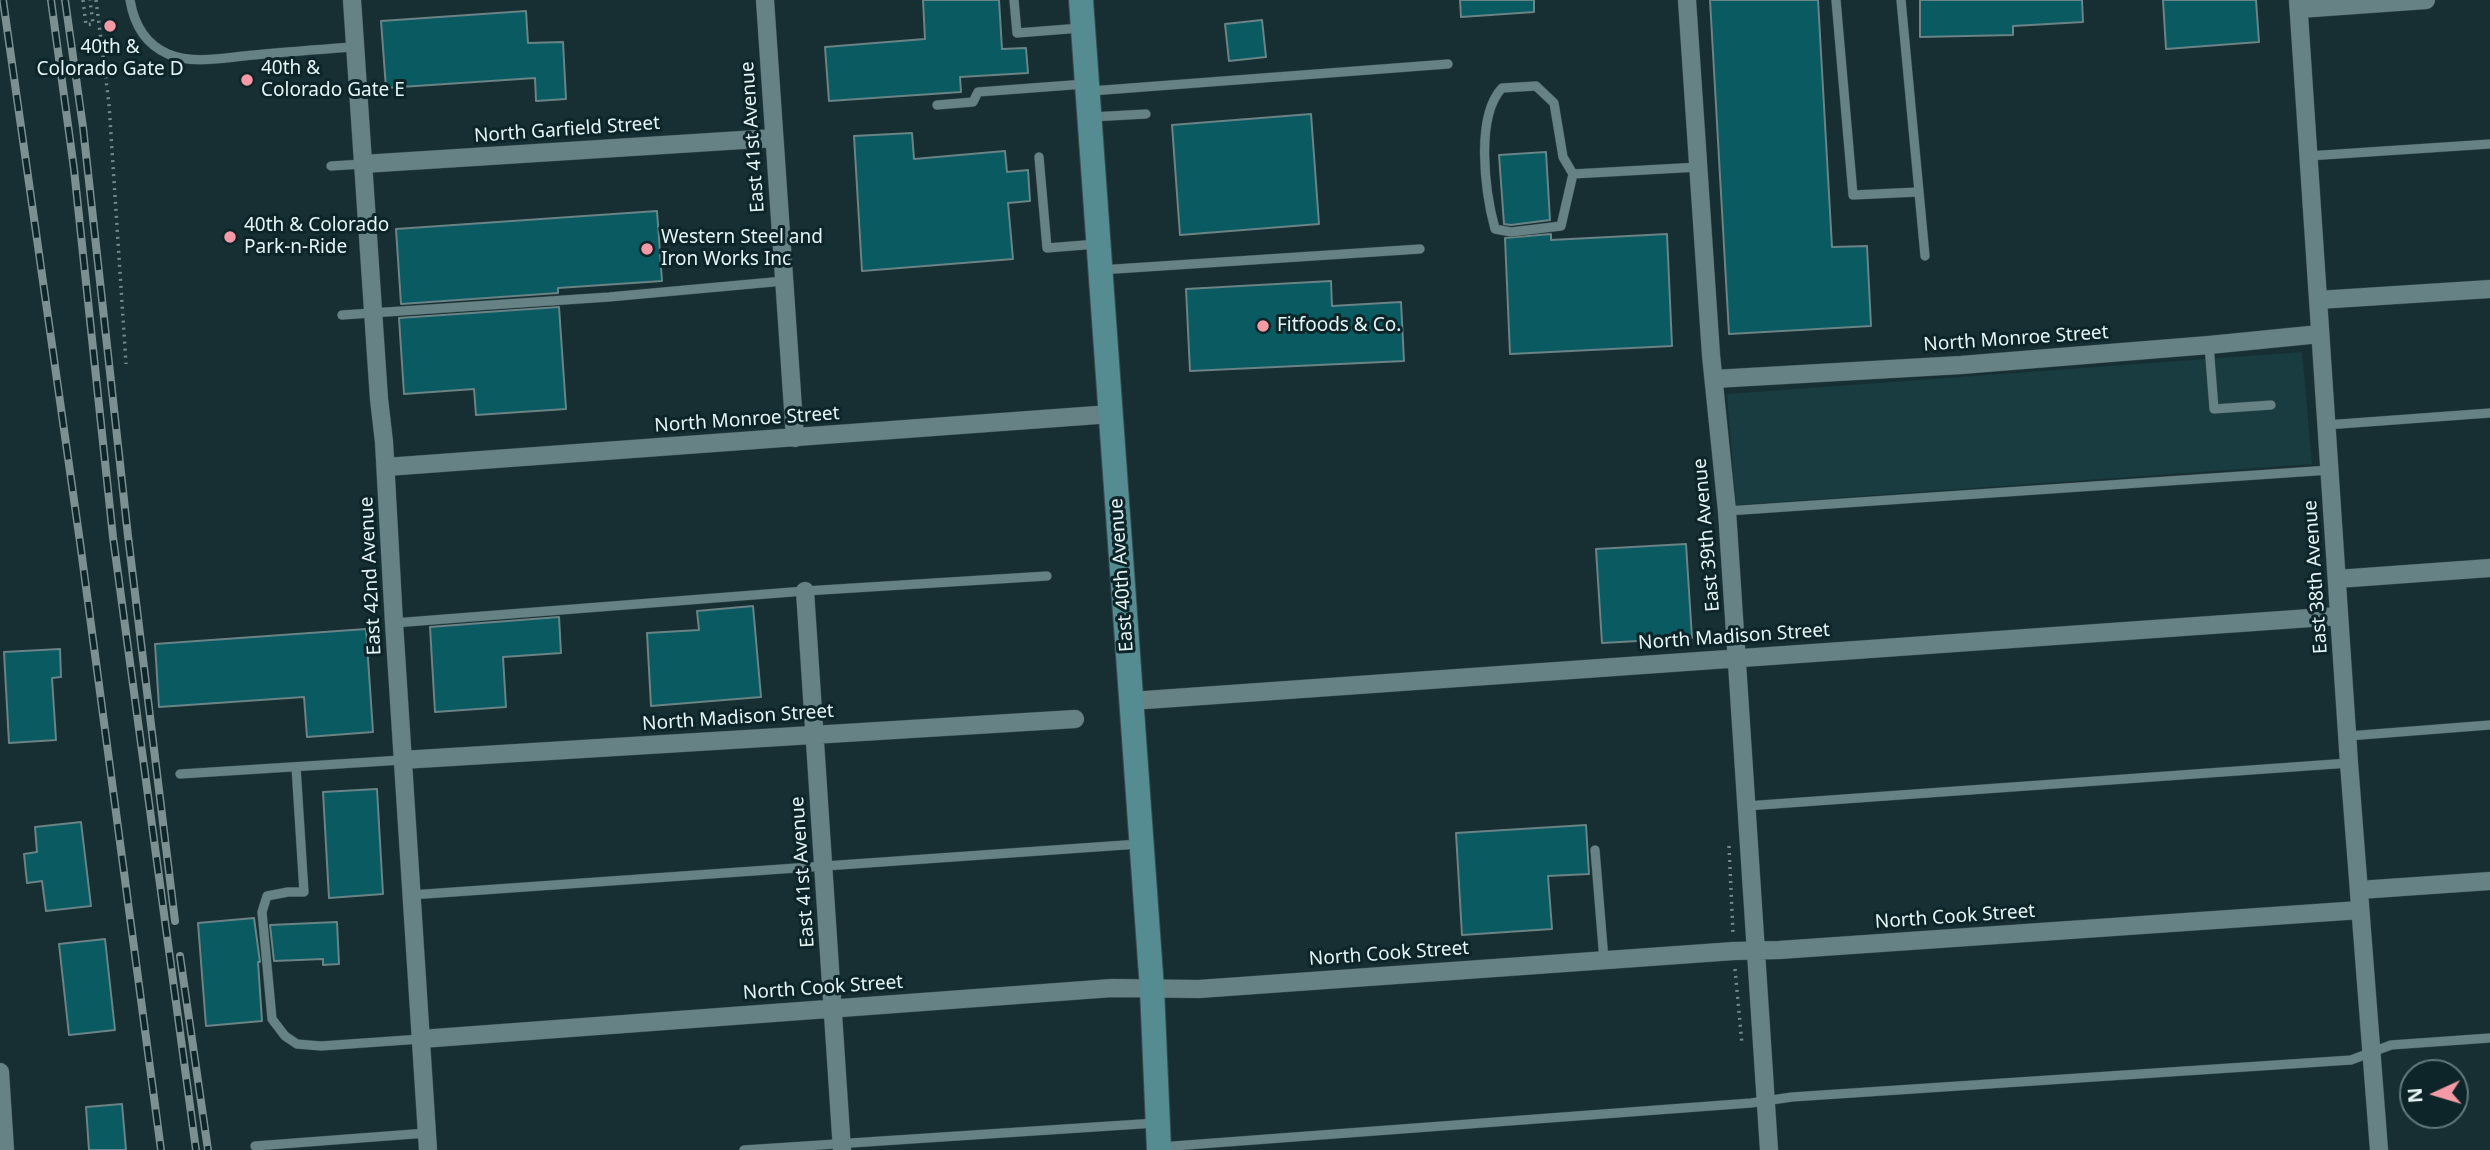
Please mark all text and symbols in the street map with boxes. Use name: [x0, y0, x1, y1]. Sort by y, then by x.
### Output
marker: 40th & Colorado Gate D: [102, 18, 118, 34]
place label: 40th & Colorado Gate D: [36, 37, 184, 81]
place label: 40th & Colorado Gate E: [261, 58, 405, 102]
street label: East 41st Avenue: [736, 61, 770, 213]
marker: 40th & Colorado Gate E: [239, 72, 255, 88]
street label: North Garfield Street: [473, 112, 661, 148]
place label: 40th & Colorado Park-n-Ride: [244, 215, 389, 259]
place label: Western Steel and Iron Works Inc: [661, 227, 823, 271]
marker: 40th & Colorado Park-n-Ride: [222, 229, 238, 245]
marker: Western Steel and Iron Works Inc: [639, 241, 655, 257]
place label: Fitfoods & Co.: [1277, 315, 1401, 337]
marker: Fitfoods & Co.: [1255, 318, 1271, 334]
street label: North Monroe Street: [1923, 321, 2109, 357]
street label: North Monroe Street: [654, 402, 840, 438]
street label: East 39th Avenue: [1689, 457, 1725, 613]
street label: East 42nd Avenue: [355, 496, 387, 656]
street label: East 40th Avenue: [1105, 497, 1139, 653]
street label: East 38th Avenue: [2299, 499, 2333, 655]
street label: North Madison Street: [1637, 619, 1831, 655]
street label: North Madison Street: [641, 700, 835, 736]
street label: East 41st Avenue: [786, 796, 820, 948]
street label: North Cook Street: [1874, 900, 2036, 934]
street label: North Cook Street: [1308, 937, 1470, 971]
street label: North Cook Street: [742, 971, 904, 1005]
north arrow: [2399, 1059, 2469, 1129]
text: N: [2402, 1087, 2429, 1104]

